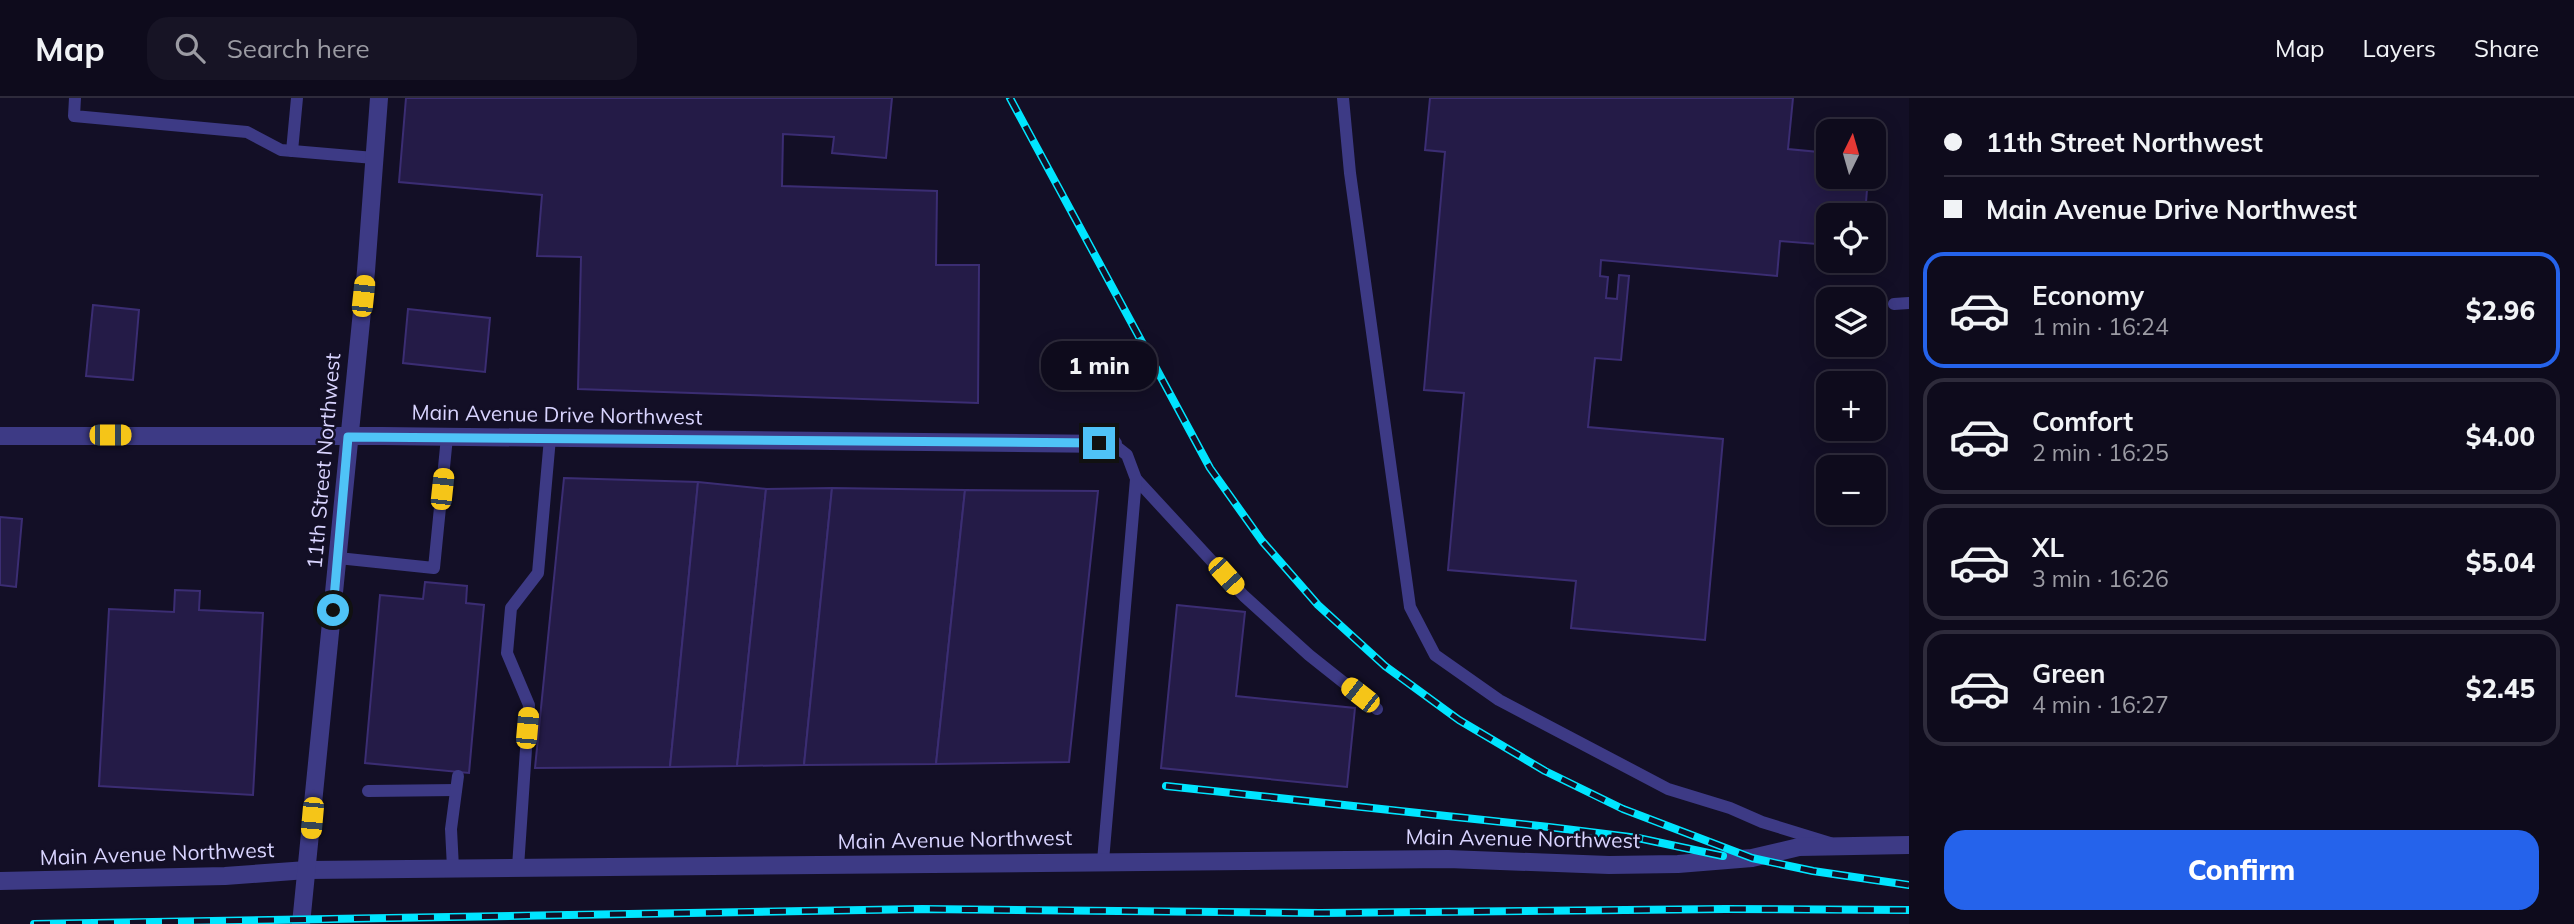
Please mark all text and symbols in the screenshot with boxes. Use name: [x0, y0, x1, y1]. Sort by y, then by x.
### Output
search box: [147, 17, 637, 80]
text: Map: [35, 28, 105, 69]
icon: search: [171, 29, 209, 67]
text: Search here: [227, 32, 370, 65]
text: Map: [2275, 33, 2324, 63]
text: Layers: [2362, 33, 2436, 63]
text: Share: [2474, 33, 2539, 63]
north arrow: [1816, 119, 1886, 189]
map controls: [1816, 119, 1886, 525]
text: 11th Street Northwest: [1986, 126, 2263, 159]
text: Main Avenue Drive Northwest: [1986, 193, 2357, 226]
button: locate: [1816, 203, 1886, 273]
car: [351, 274, 376, 318]
icon: car: [1948, 279, 2011, 342]
text: Economy: [2032, 279, 2144, 312]
button: layers: [1816, 287, 1886, 357]
text: $2.96: [2466, 294, 2535, 327]
text: 1 min · 16:24: [2032, 312, 2169, 341]
callout: 1 min: [1041, 342, 1157, 390]
text: 1 min: [1068, 351, 1130, 380]
street label: 11th Street Northwest: [301, 352, 345, 570]
button: +: [1816, 371, 1886, 441]
street label: Main Avenue Drive Northwest: [411, 398, 703, 430]
icon: car: [1948, 405, 2011, 468]
text: Comfort: [2032, 405, 2133, 438]
text: $4.00: [2466, 420, 2535, 453]
car: [90, 425, 132, 446]
route end: [1083, 427, 1115, 459]
text: 2 min · 16:25: [2032, 438, 2169, 467]
button: −: [1816, 455, 1886, 525]
car: [430, 467, 455, 511]
icon: car: [1948, 531, 2011, 594]
text: XL: [2032, 531, 2064, 564]
text: $5.04: [2466, 546, 2535, 579]
car: [1205, 553, 1248, 599]
text: 3 min · 16:26: [2032, 564, 2169, 593]
route start: [317, 594, 349, 626]
icon: car: [1948, 657, 2011, 720]
text: Green: [2032, 657, 2105, 690]
text: $2.45: [2466, 672, 2535, 705]
car: [1337, 674, 1384, 716]
text: 4 min · 16:27: [2032, 690, 2169, 719]
car: [515, 706, 540, 750]
car: [300, 796, 325, 840]
street label: Main Avenue Northwest: [1405, 823, 1641, 853]
street label: Main Avenue Northwest: [837, 824, 1073, 854]
button: Confirm: [1944, 830, 2539, 910]
street label: Main Avenue Northwest: [39, 836, 275, 870]

